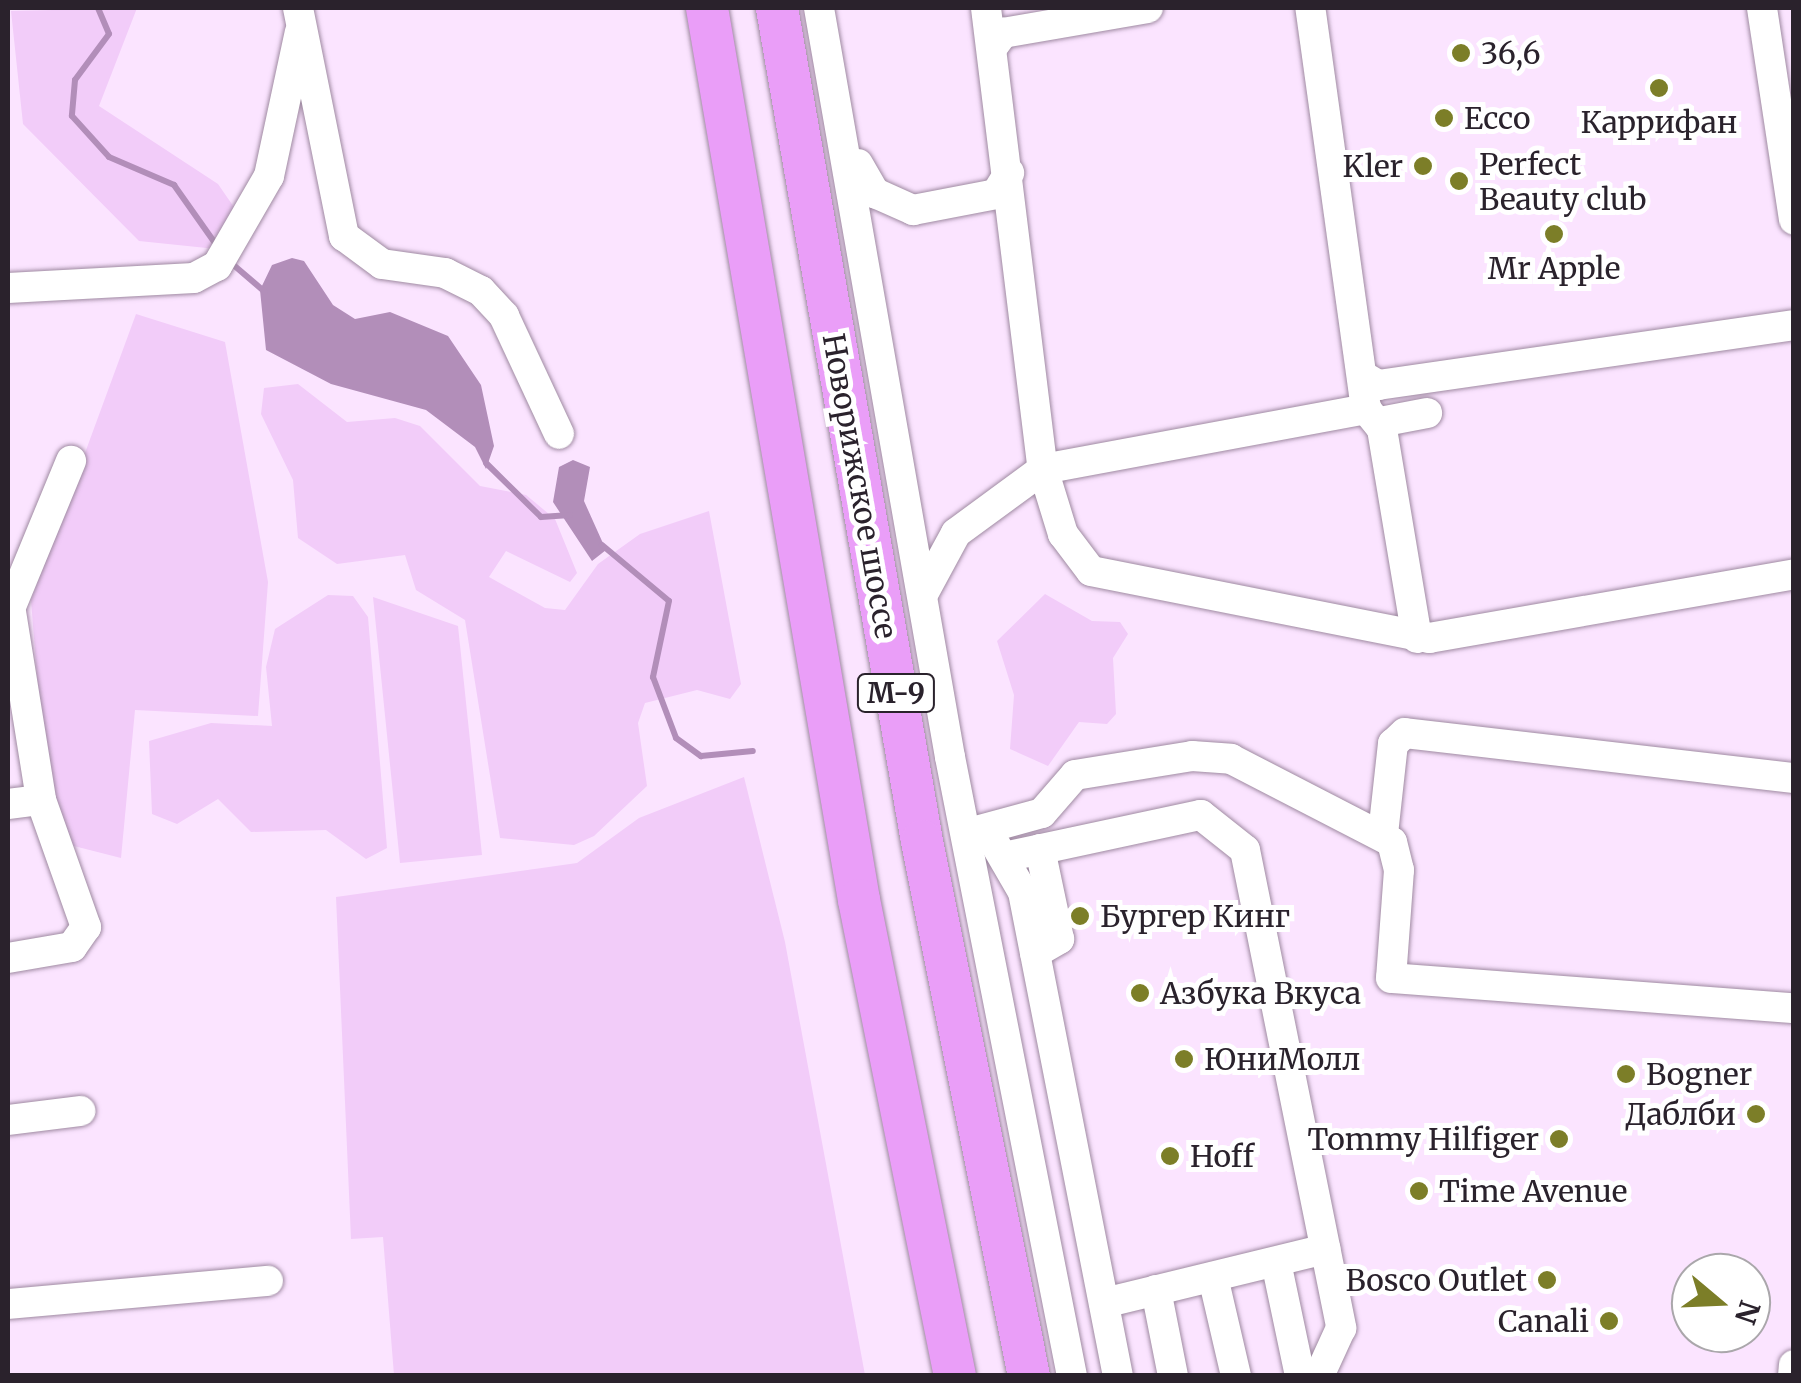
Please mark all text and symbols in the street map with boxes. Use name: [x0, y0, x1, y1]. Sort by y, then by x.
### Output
place label: 36,6: [1481, 35, 1541, 71]
marker: 36,6: [1450, 42, 1472, 64]
marker: Каррифан: [1648, 77, 1670, 99]
place label: Ecco: [1464, 100, 1530, 136]
place label: Каррифан: [1581, 104, 1737, 140]
marker: Ecco: [1433, 107, 1455, 129]
place label: Perfect Beauty club: [1479, 146, 1646, 216]
place label: Kler: [1343, 148, 1403, 184]
marker: Kler: [1412, 155, 1434, 177]
marker: Perfect Beauty club: [1448, 170, 1470, 192]
marker: Mr Apple: [1543, 223, 1565, 245]
place label: Mr Apple: [1488, 250, 1620, 286]
street label: Новорижское шоссе: [815, 331, 905, 641]
road number: М-9: [856, 670, 936, 716]
place label: Бургер Кинг: [1100, 898, 1290, 934]
marker: Бургер Кинг: [1069, 905, 1091, 927]
place label: Азбука Вкуса: [1160, 975, 1361, 1011]
marker: Азбука Вкуса: [1129, 982, 1151, 1004]
place label: ЮниМолл: [1204, 1041, 1360, 1077]
marker: ЮниМолл: [1173, 1048, 1195, 1070]
place label: Bogner: [1646, 1056, 1752, 1092]
marker: Bogner: [1615, 1063, 1637, 1085]
place label: Даблби: [1625, 1096, 1736, 1132]
marker: Даблби: [1745, 1103, 1767, 1125]
place label: Tommy Hilfiger: [1307, 1121, 1539, 1157]
marker: Tommy Hilfiger: [1548, 1128, 1570, 1150]
place label: Hoff: [1190, 1138, 1254, 1174]
marker: Hoff: [1159, 1145, 1181, 1167]
place label: Time Avenue: [1439, 1173, 1627, 1209]
marker: Time Avenue: [1408, 1180, 1430, 1202]
north arrow: [1671, 1253, 1771, 1353]
place label: Bosco Outlet: [1345, 1262, 1527, 1298]
marker: Bosco Outlet: [1536, 1269, 1558, 1291]
text: N: [1727, 1296, 1768, 1328]
place label: Canali: [1498, 1303, 1589, 1339]
marker: Canali: [1598, 1310, 1620, 1332]

